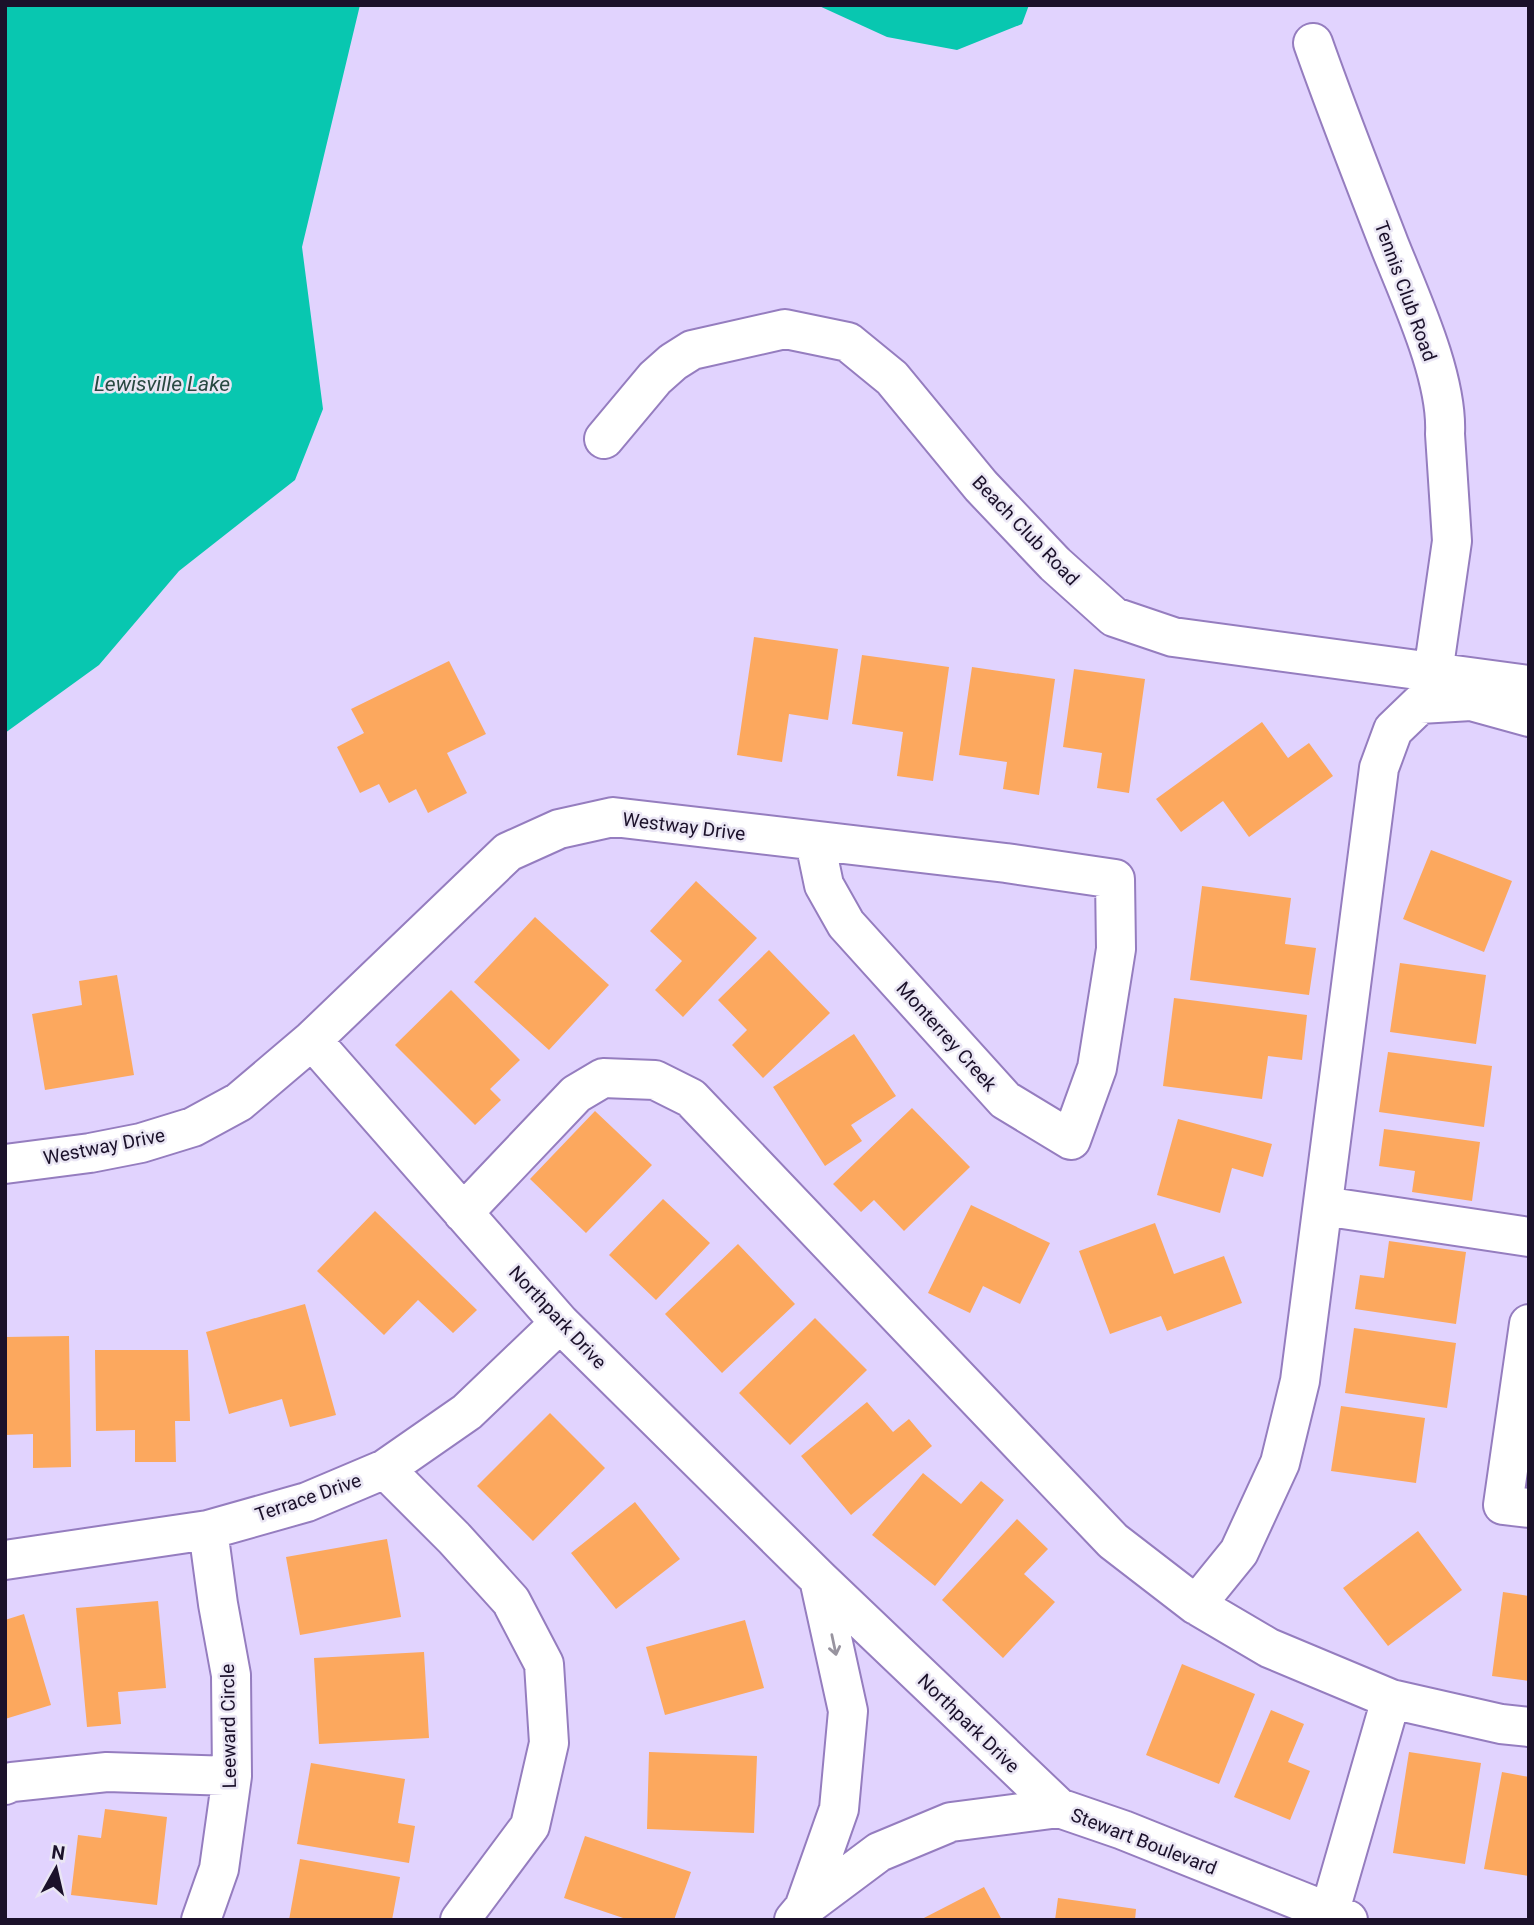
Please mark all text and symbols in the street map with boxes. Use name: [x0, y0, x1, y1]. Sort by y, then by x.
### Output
street label: Tennis Club Road: [1370, 218, 1441, 364]
water label: Lewisville Lake: [94, 372, 230, 396]
street label: Beach Club Road: [967, 471, 1084, 590]
street label: Westway Drive: [621, 808, 747, 845]
street label: Monterrey Creek: [892, 977, 1002, 1096]
street label: Westway Drive: [41, 1123, 167, 1170]
street label: Northpark Drive: [504, 1261, 611, 1374]
street label: Terrace Drive: [252, 1469, 364, 1526]
one-way arrow: [828, 1634, 841, 1656]
street label: Leeward Circle: [216, 1664, 241, 1788]
street label: Northpark Drive: [913, 1669, 1024, 1778]
street label: Stewart Boulevard: [1068, 1803, 1220, 1880]
north arrow: [21, 1834, 91, 1904]
text: N: [50, 1840, 67, 1865]

